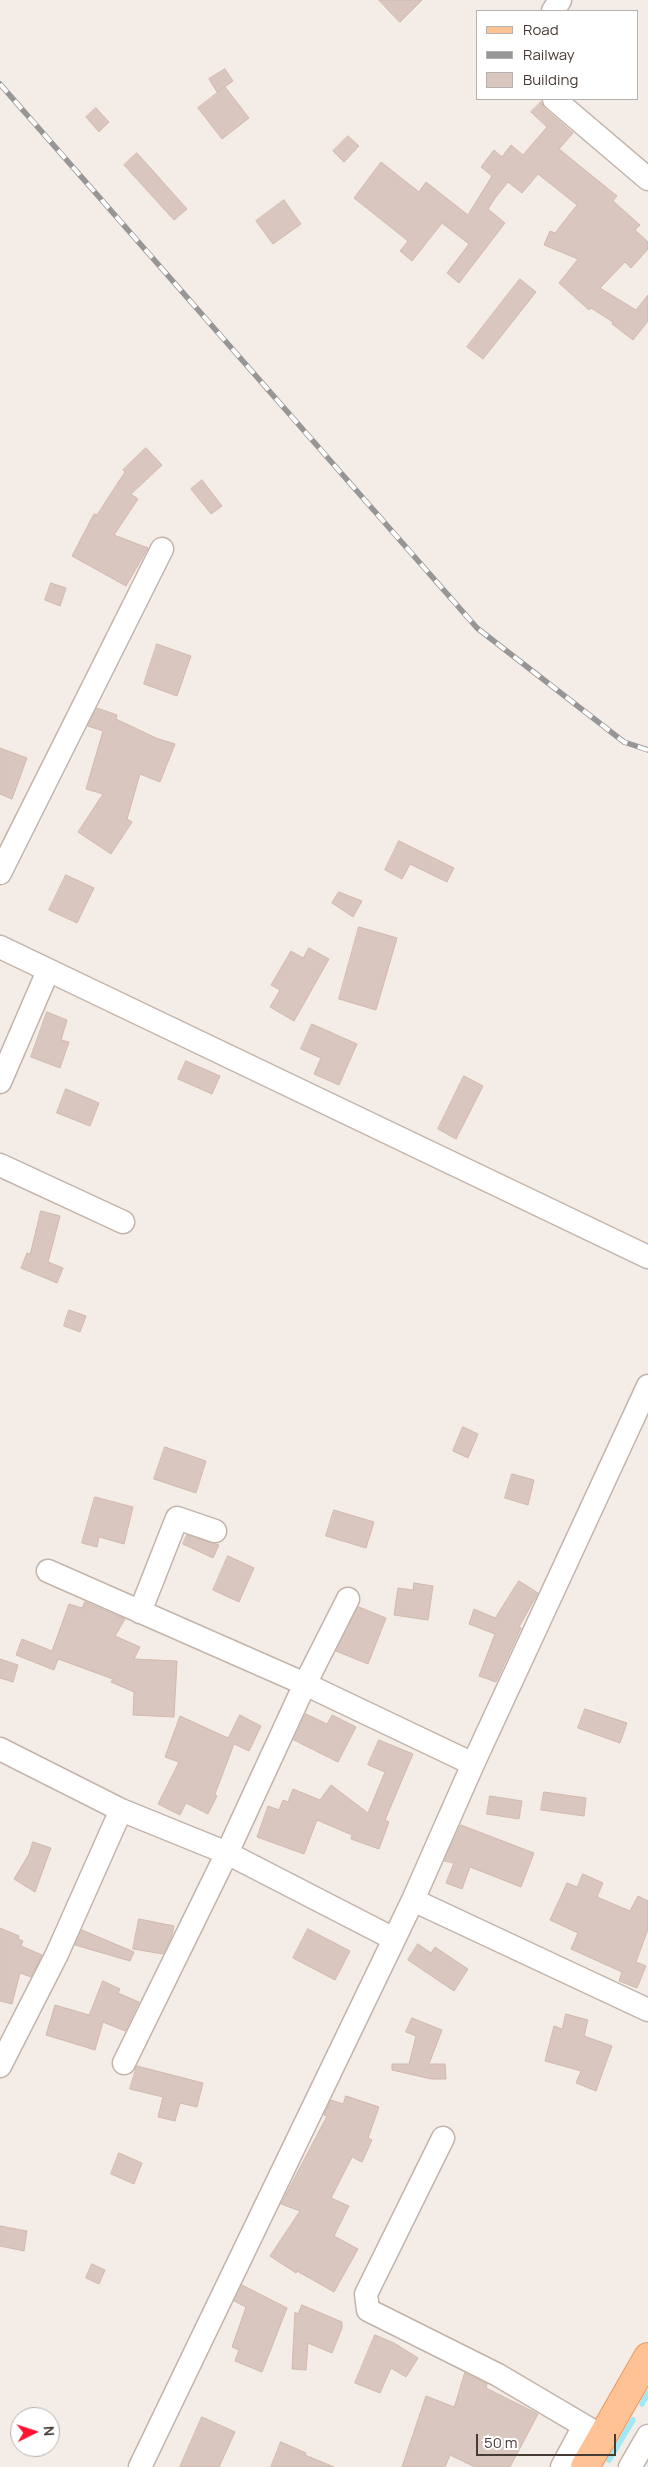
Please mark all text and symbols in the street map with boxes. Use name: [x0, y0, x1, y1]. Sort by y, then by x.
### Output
legend: [476, 10, 638, 100]
text: Road: [523, 19, 559, 40]
text: Railway: [523, 44, 575, 65]
text: Building: [523, 69, 578, 90]
north arrow: [10, 2407, 60, 2457]
scale bar: [478, 2424, 618, 2456]
text: N: [40, 2425, 59, 2437]
text: 50 m: [484, 2432, 518, 2453]

